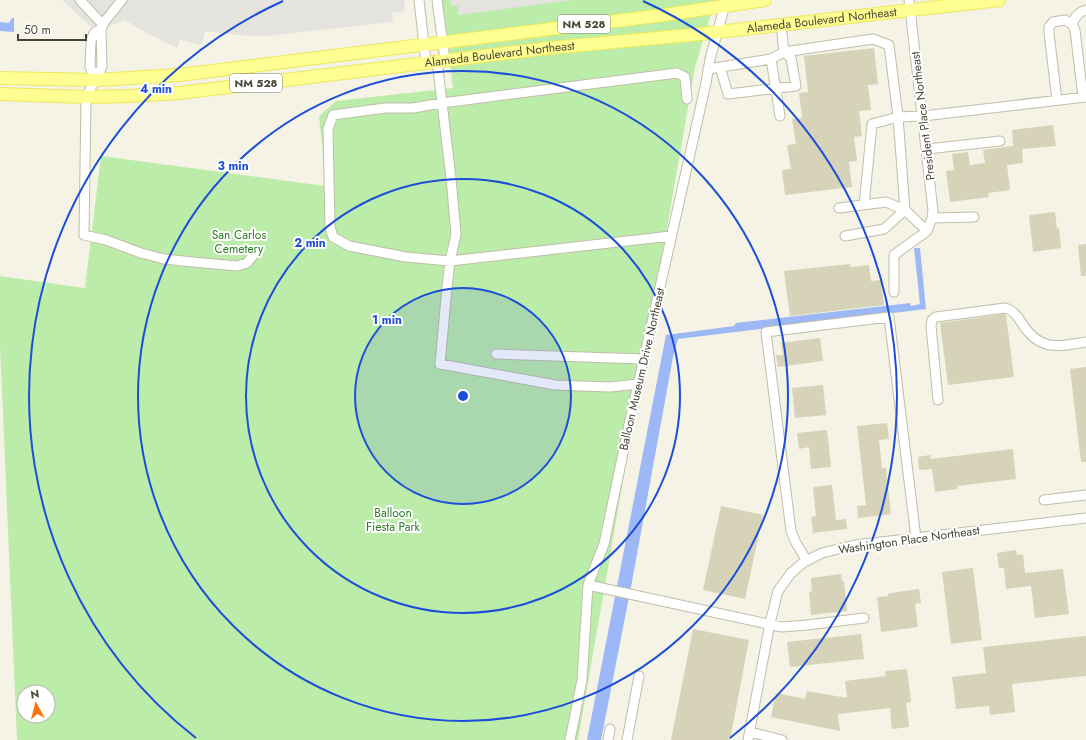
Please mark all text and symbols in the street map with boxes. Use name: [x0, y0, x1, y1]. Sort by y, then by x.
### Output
street label: Alameda Boulevard Northeast: [746, 3, 898, 38]
road number: NM 528: [558, 15, 610, 33]
scale bar: [18, 16, 86, 42]
text: 50 m: [24, 21, 51, 39]
street label: Alameda Boulevard Northeast: [423, 37, 576, 72]
street label: President Place Northeast: [906, 50, 940, 181]
road number: NM 528: [230, 74, 282, 92]
text: 4 min: [140, 80, 172, 98]
text: 3 min: [217, 157, 249, 175]
park label: San Carlos Cemetery: [212, 226, 266, 258]
text: 2 min: [294, 234, 326, 252]
street label: Balloon Museum Drive Northeast: [615, 286, 670, 452]
text: 1 min: [372, 311, 402, 329]
centre of rings: [456, 389, 470, 403]
park label: Balloon Fiesta Park: [366, 504, 421, 536]
street label: Washington Place Northeast: [837, 521, 981, 559]
north arrow: [16, 684, 56, 724]
text: N: [29, 686, 40, 703]

